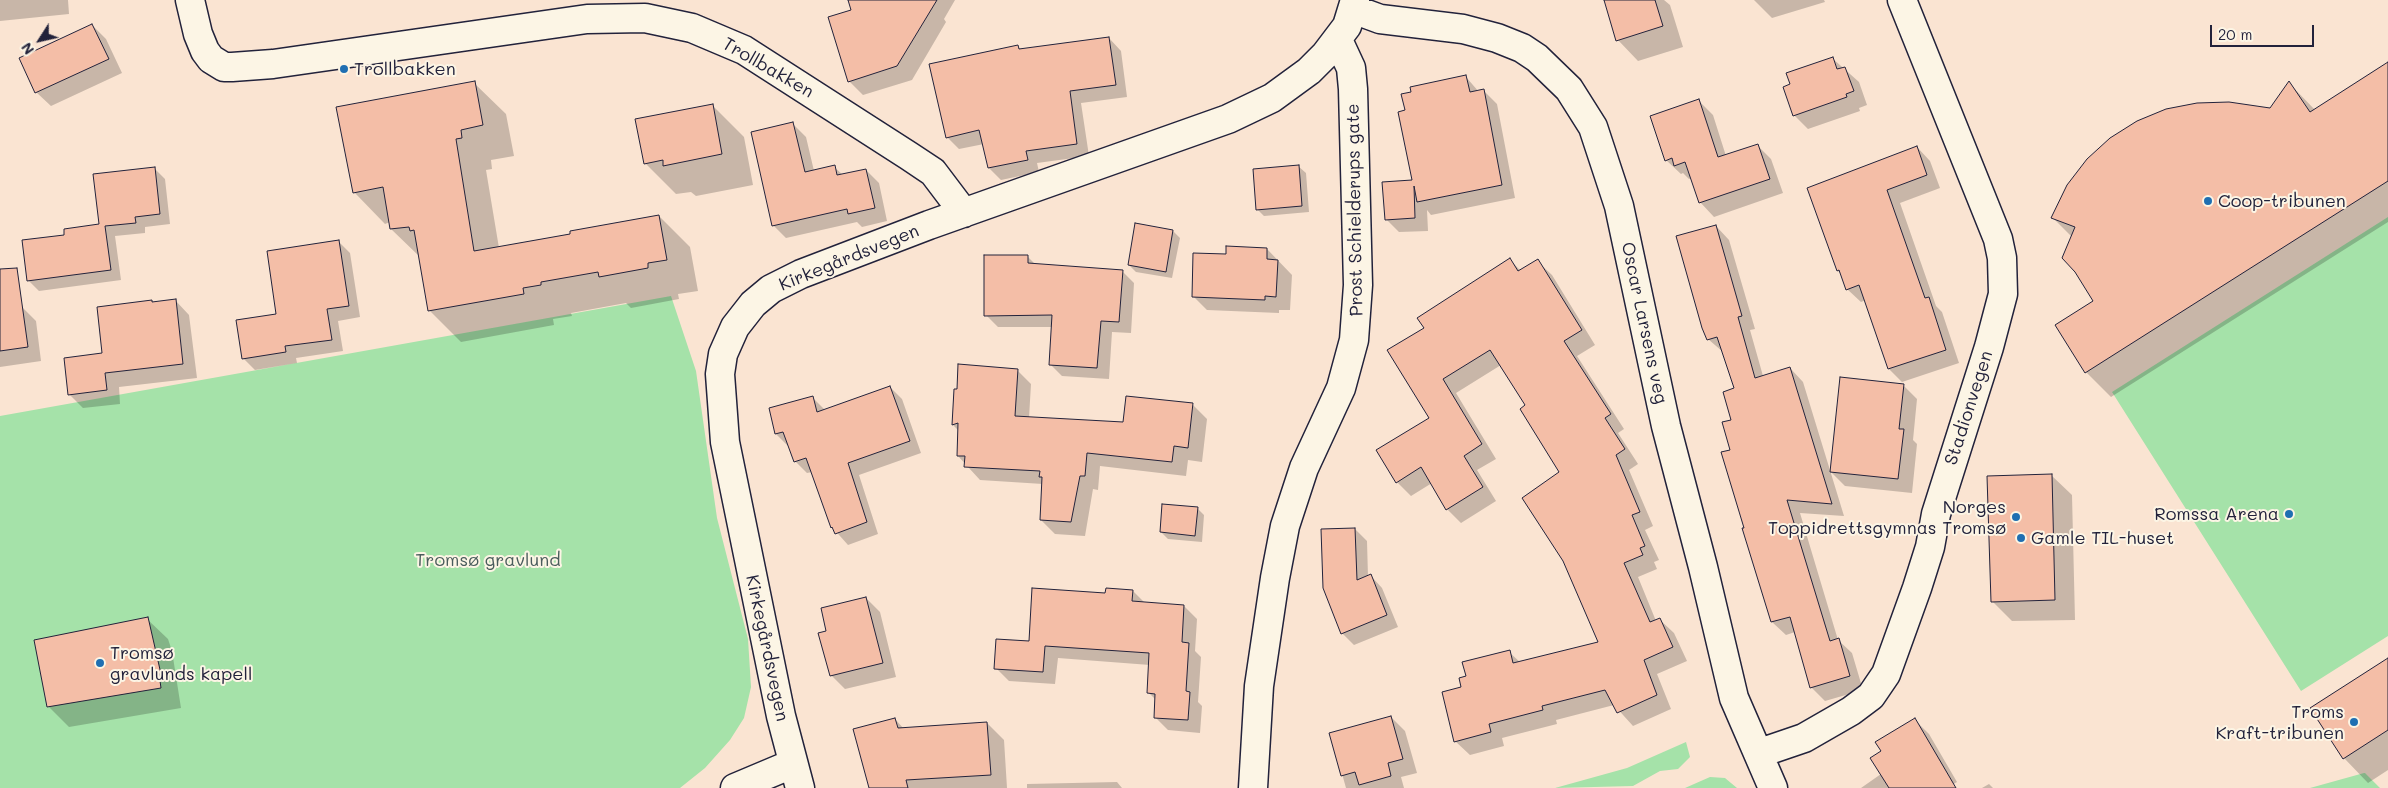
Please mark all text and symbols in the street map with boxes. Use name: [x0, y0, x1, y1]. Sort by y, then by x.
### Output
north arrow: [15, 15, 65, 65]
scale bar: [2213, 15, 2317, 47]
text: 20 m: [2218, 24, 2252, 44]
street label: Trollbakken: [719, 33, 817, 103]
text: N: [16, 39, 38, 59]
place label: Trollbakken: [354, 58, 456, 80]
marker: Trollbakken: [338, 63, 350, 75]
street label: Prost Schielderups gate: [1342, 103, 1368, 317]
place label: Coop-tribunen: [2218, 190, 2346, 212]
marker: Coop-tribunen: [2202, 195, 2214, 207]
street label: Kirkegårdsvegen: [776, 220, 922, 296]
street label: Oscar Larsens veg: [1616, 240, 1672, 406]
street label: Stadionvegen: [1940, 348, 1998, 468]
place label: Norges Toppidrettsgymnas Tromsø: [1768, 496, 2006, 538]
place label: Romssa Arena: [2154, 503, 2279, 525]
marker: Romssa Arena: [2283, 508, 2295, 520]
marker: Norges Toppidrettsgymnas Tromsø: [2010, 511, 2022, 523]
place label: Gamle TIL-huset: [2031, 527, 2174, 549]
marker: Gamle TIL-huset: [2015, 532, 2027, 544]
park label: Tromsø gravlund: [415, 549, 561, 571]
street label: Kirkegårdsvegen: [741, 573, 793, 723]
place label: Tromsø gravlunds kapell: [110, 642, 253, 684]
marker: Tromsø gravlunds kapell: [94, 657, 106, 669]
place label: Troms Kraft-tribunen: [2215, 701, 2344, 744]
marker: Troms Kraft-tribunen: [2348, 716, 2360, 728]

